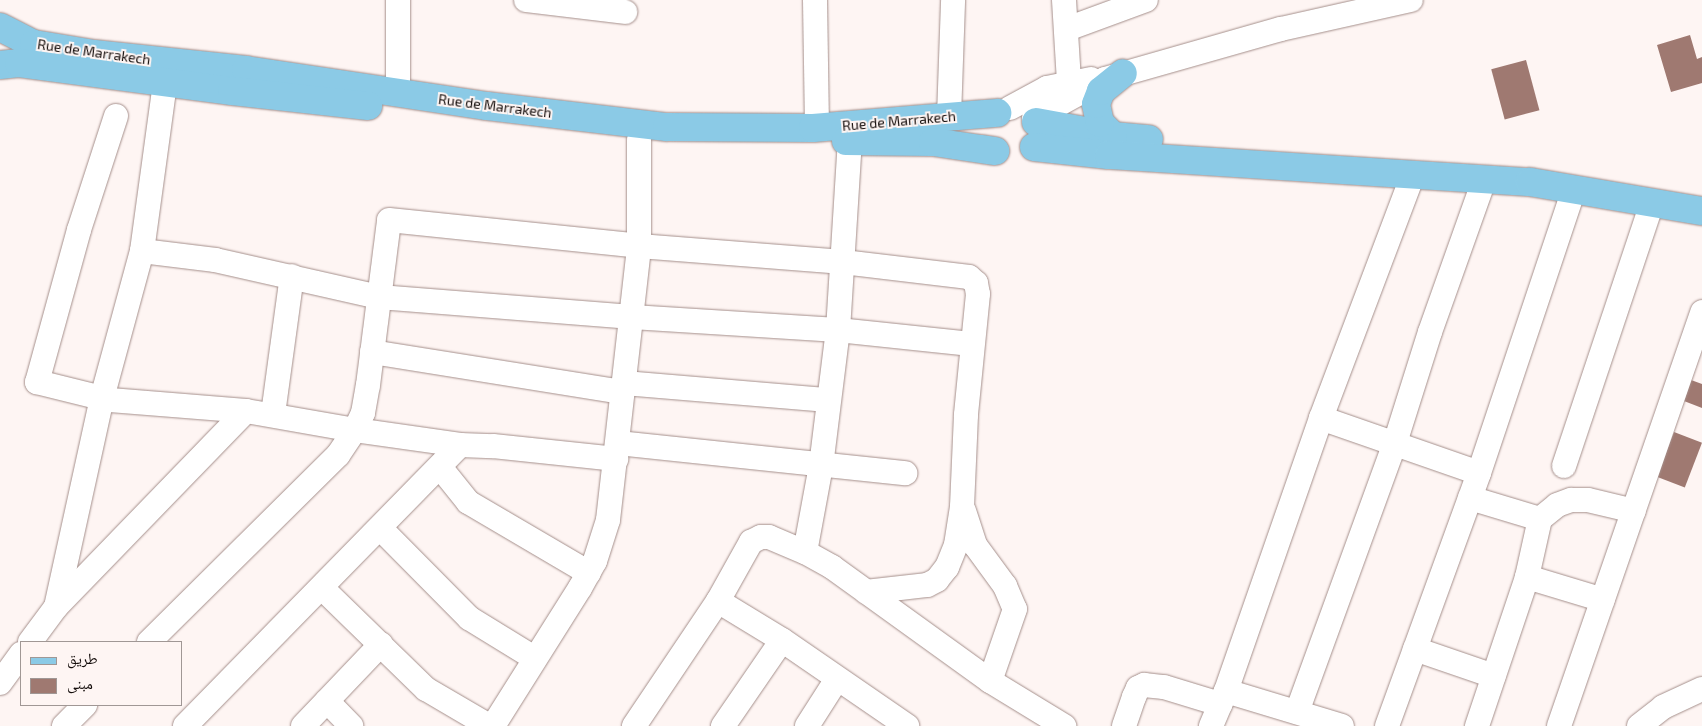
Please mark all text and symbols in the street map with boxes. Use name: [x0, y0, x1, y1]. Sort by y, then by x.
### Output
street label: Rue de Marrakech: [36, 36, 152, 68]
street label: Rue de Marrakech: [437, 91, 553, 121]
street label: Rue de Marrakech: [841, 108, 957, 134]
legend: [20, 641, 182, 706]
text: طريق: [67, 649, 98, 667]
text: مبنى: [67, 674, 93, 692]

